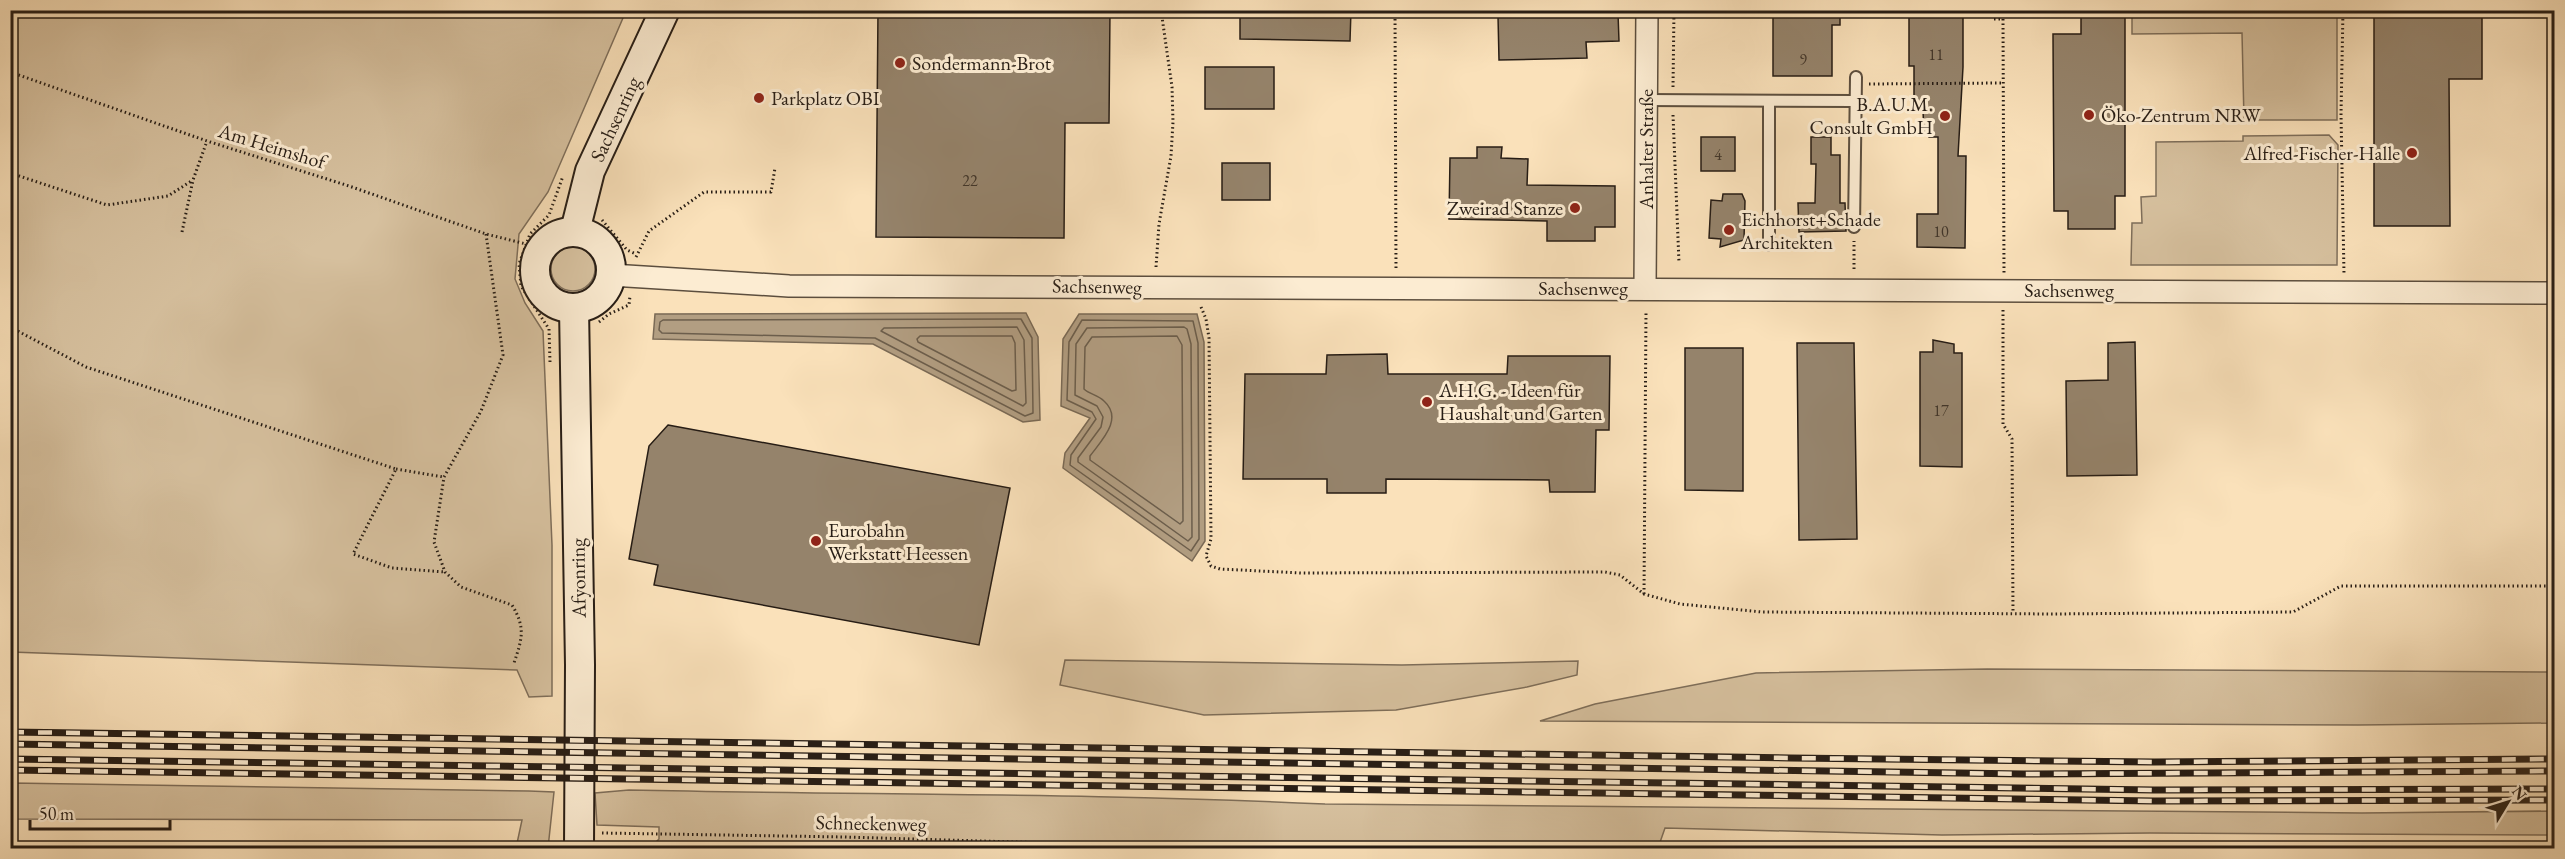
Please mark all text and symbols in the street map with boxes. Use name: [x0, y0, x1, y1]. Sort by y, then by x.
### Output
house number: 11: [1928, 44, 1944, 65]
house number: 9: [1799, 49, 1807, 70]
place label: Sondermann-Brot: [912, 50, 1052, 76]
marker: Sondermann-Brot: [893, 56, 907, 70]
street label: Sachsenring: [584, 72, 646, 166]
place label: Parkplatz OBI: [771, 85, 880, 111]
street label: Anhalter Straße: [1633, 89, 1659, 210]
marker: Parkplatz OBI: [752, 91, 766, 105]
place label: B.A.U.M. Consult GmbH: [1810, 91, 1933, 140]
place label: Öko-Zentrum NRW: [2101, 102, 2261, 128]
marker: Öko-Zentrum NRW: [2082, 108, 2096, 122]
marker: B.A.U.M. Consult GmbH: [1938, 109, 1952, 123]
street label: Am Heimshof: [214, 117, 331, 175]
place label: Alfred-Fischer-Halle: [2243, 140, 2400, 166]
house number: 4: [1714, 144, 1722, 165]
marker: Alfred-Fischer-Halle: [2405, 146, 2419, 160]
house number: 22: [962, 170, 978, 191]
place label: Zweirad Stanze: [1447, 195, 1563, 221]
marker: Zweirad Stanze: [1568, 201, 1582, 215]
place label: Eichhorst+Schade Architekten: [1740, 206, 1881, 255]
house number: 10: [1933, 221, 1949, 242]
marker: Eichhorst+Schade Architekten: [1722, 223, 1736, 237]
street label: Sachsenweg: [1052, 272, 1142, 300]
street label: Sachsenweg: [1538, 275, 1628, 301]
street label: Sachsenweg: [2024, 277, 2114, 303]
place label: A.H.G. - Ideen für Haushalt und Garten: [1438, 377, 1603, 426]
marker: A.H.G. - Ideen für Haushalt und Garten: [1420, 395, 1434, 409]
house number: 17: [1933, 400, 1949, 421]
place label: Eurobahn Werkstatt Heessen: [828, 517, 969, 566]
marker: Eurobahn Werkstatt Heessen: [809, 534, 823, 548]
street label: Afyonring: [564, 538, 592, 619]
north arrow: [2478, 772, 2538, 832]
text: N: [2507, 782, 2532, 805]
scale bar: [30, 793, 170, 831]
text: 50 m: [39, 802, 74, 825]
street label: Schneckenweg: [815, 809, 927, 837]

